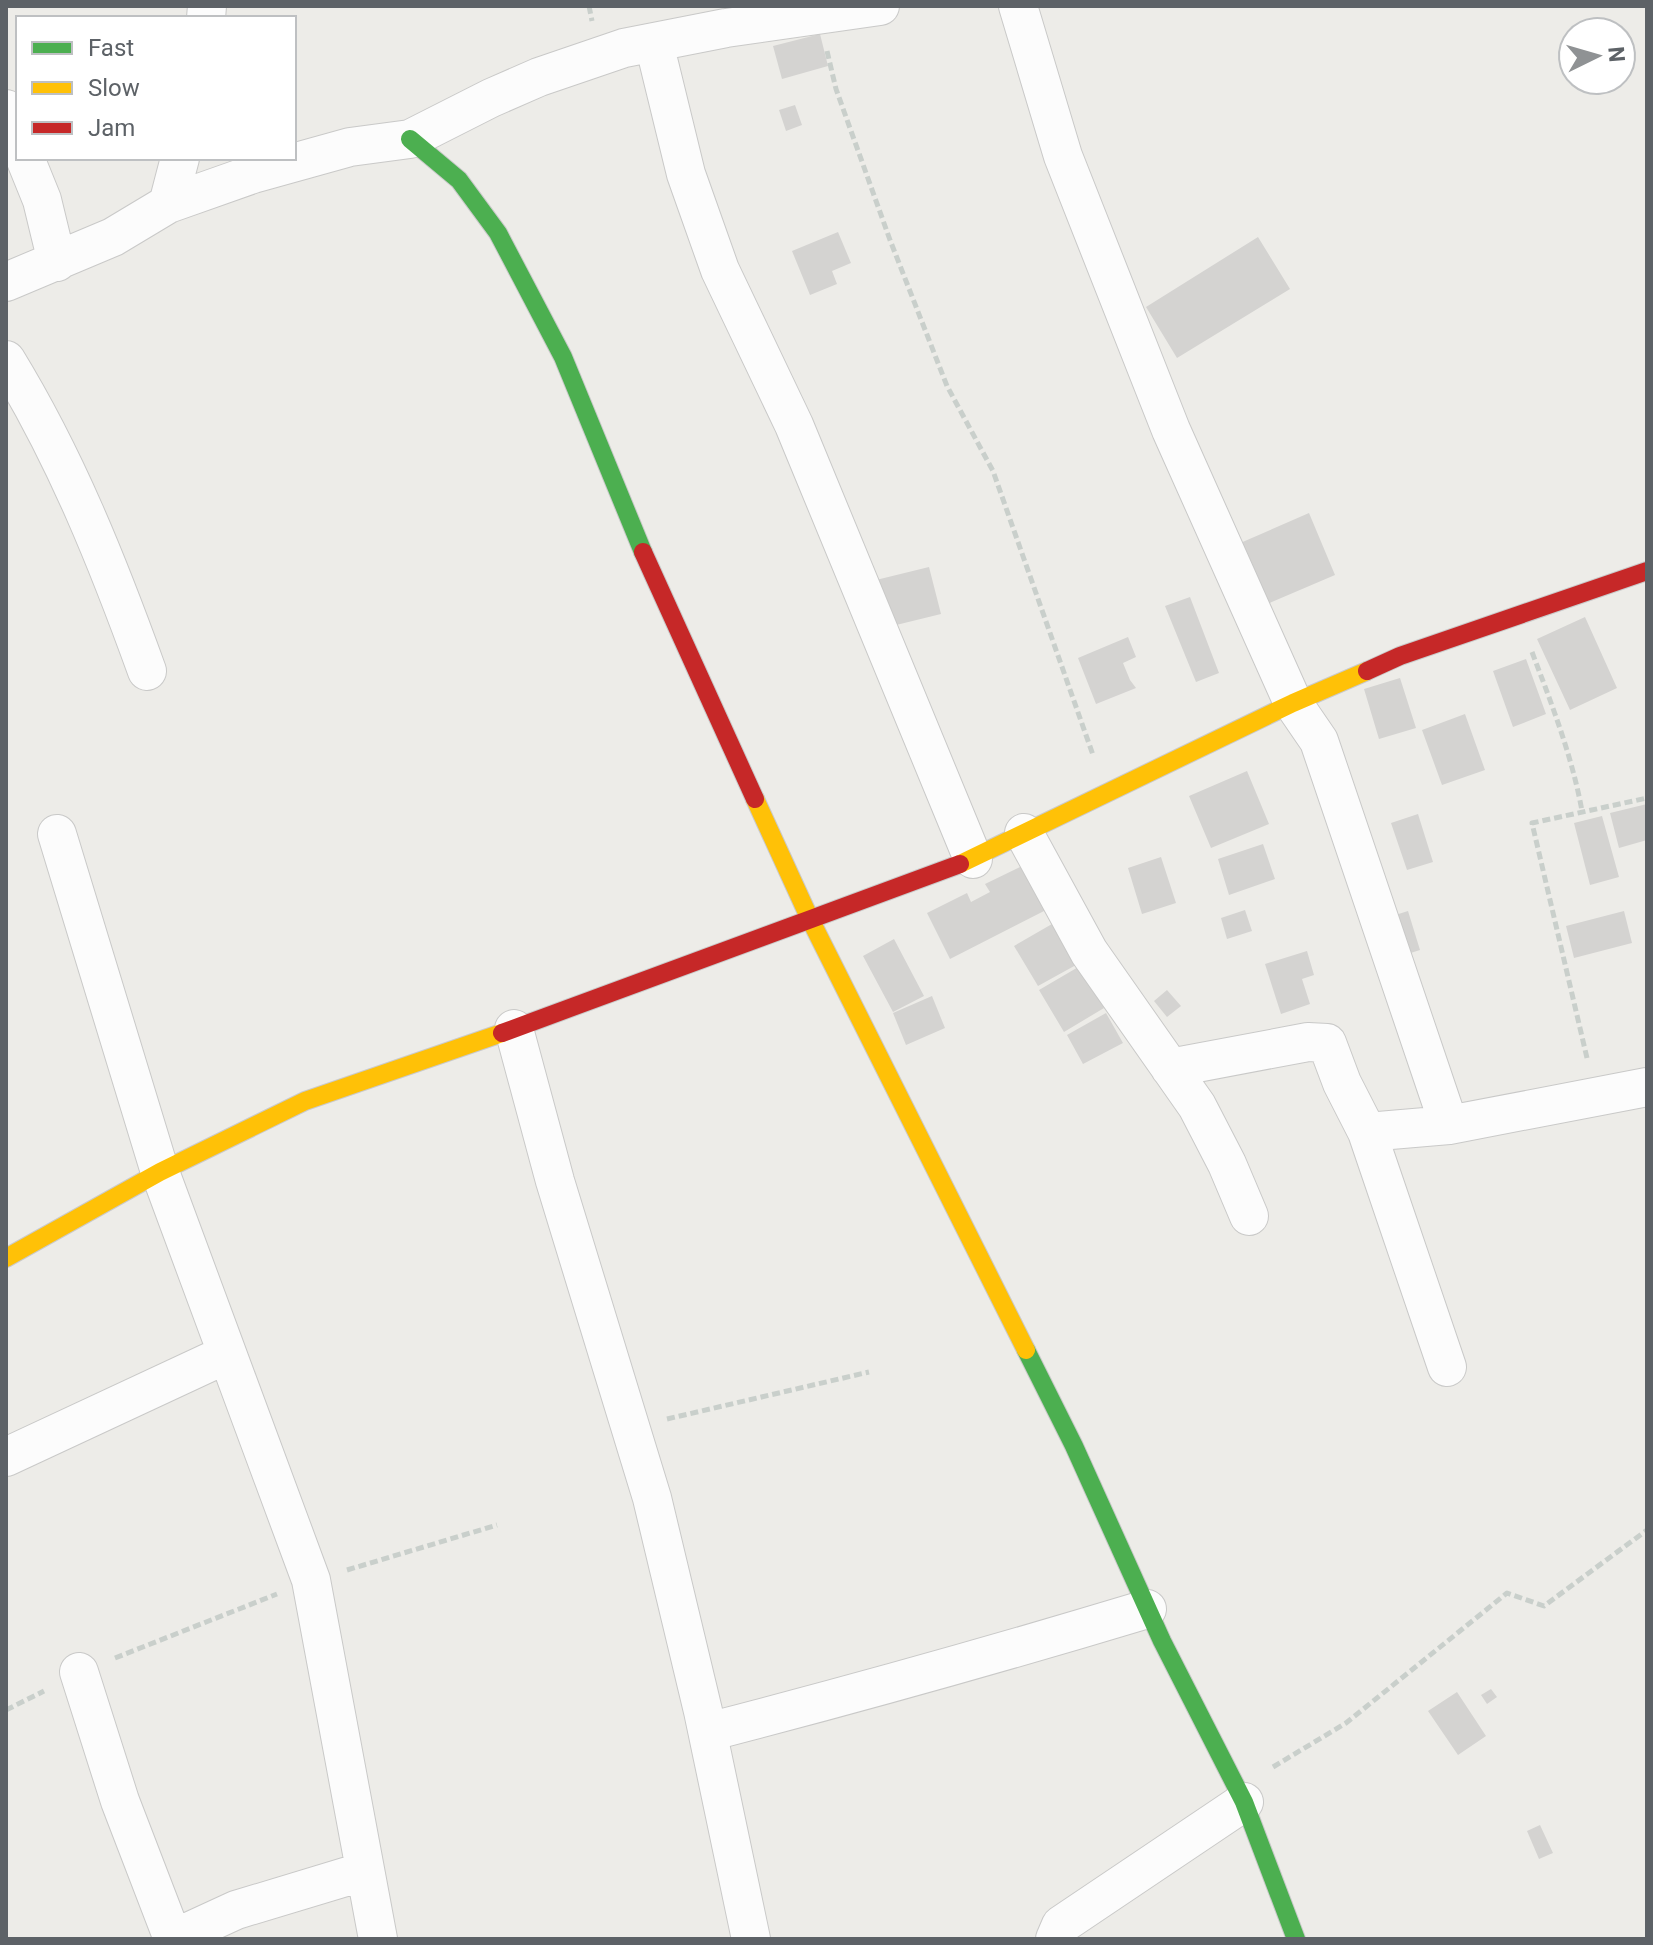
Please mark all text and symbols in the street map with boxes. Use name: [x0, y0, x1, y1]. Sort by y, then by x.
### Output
legend: [16, 16, 296, 160]
north arrow: [1557, 16, 1637, 96]
text: Fast: [88, 34, 134, 62]
text: N: [1603, 45, 1630, 63]
text: Slow: [88, 74, 140, 102]
text: Jam: [88, 114, 135, 142]

